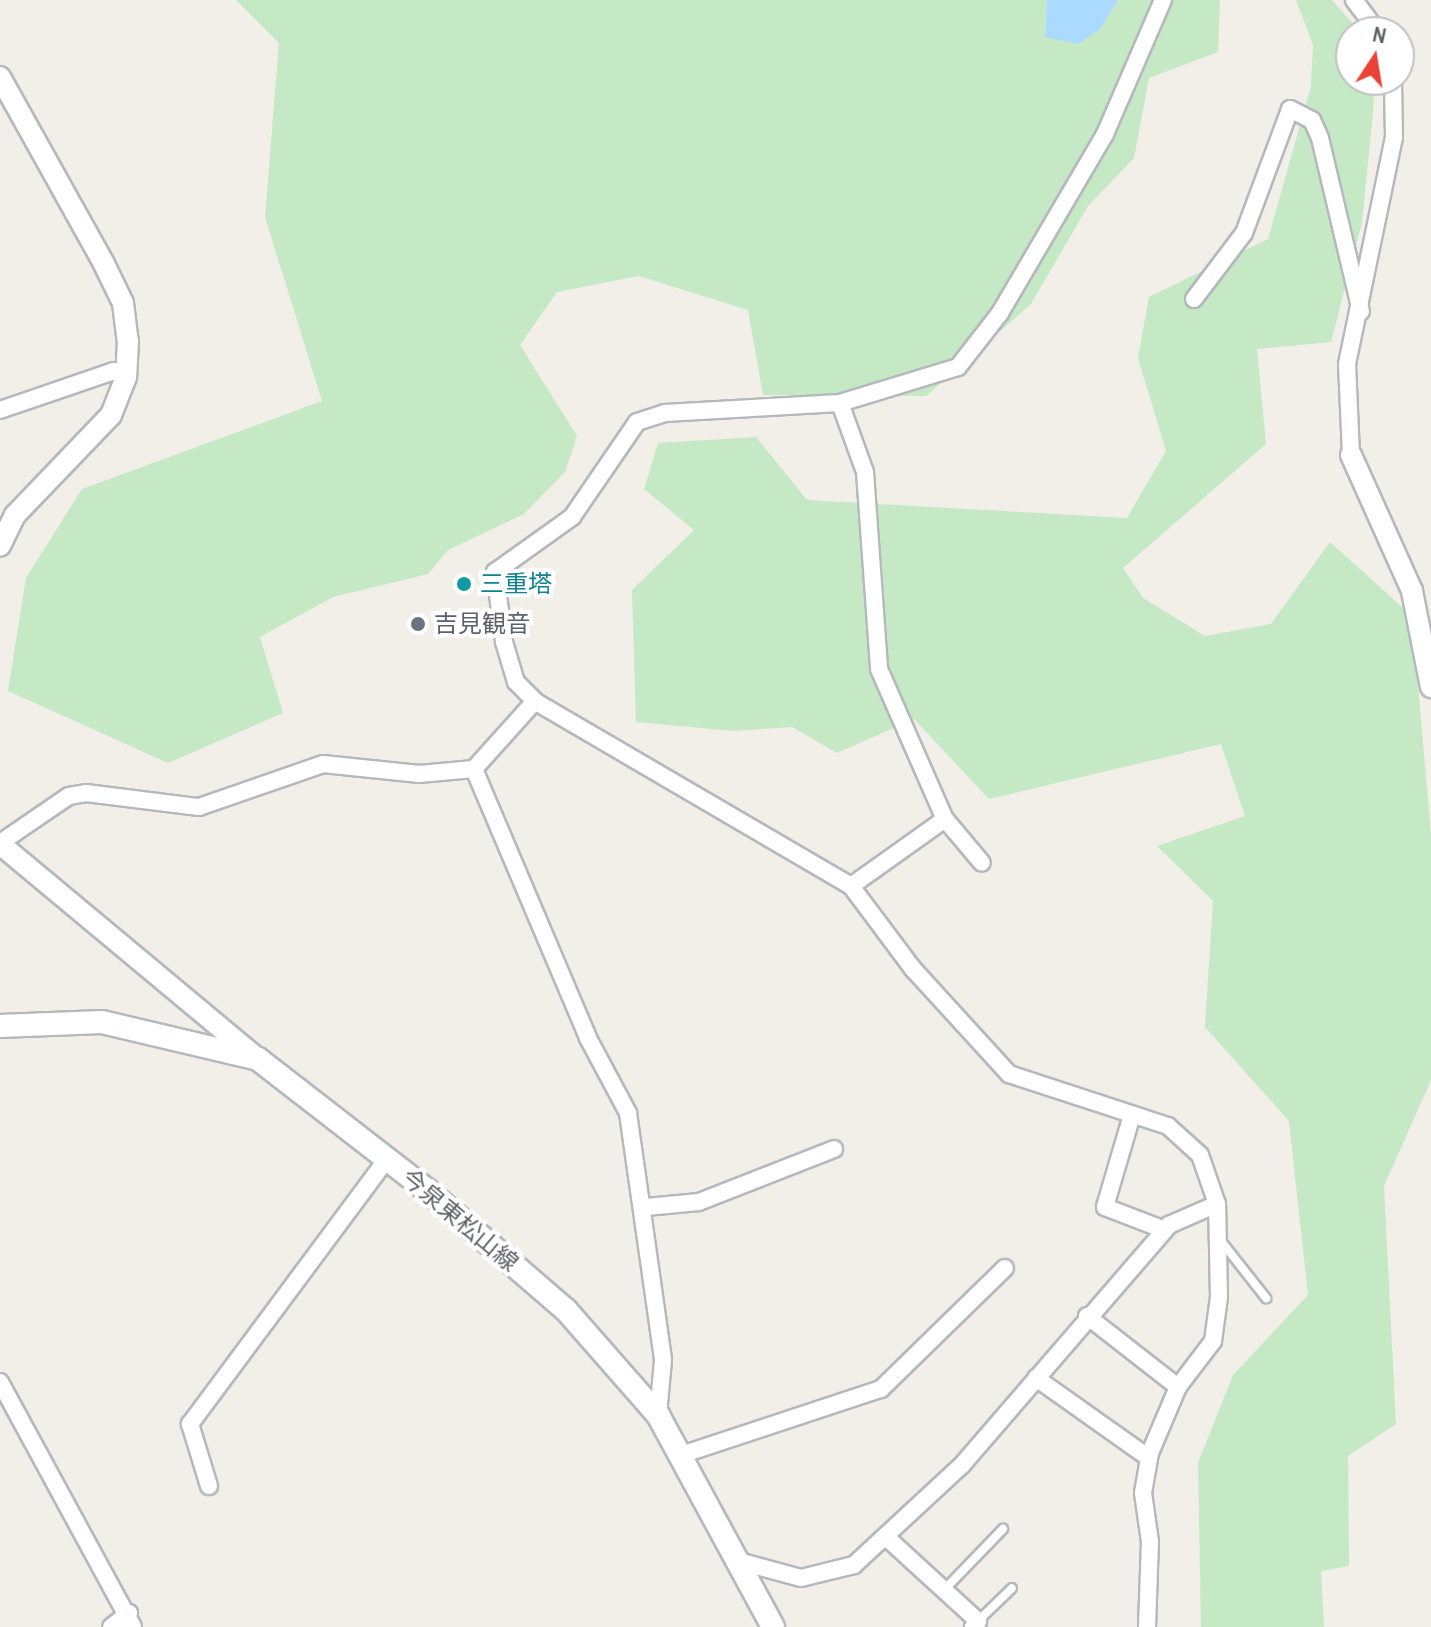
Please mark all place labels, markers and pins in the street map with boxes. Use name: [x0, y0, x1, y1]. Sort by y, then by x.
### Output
place label: 三重塔: [480, 570, 552, 598]
marker: 三重塔: [455, 575, 473, 593]
place label: 吉見観音: [434, 610, 530, 638]
marker: 吉見観音: [409, 615, 427, 633]

